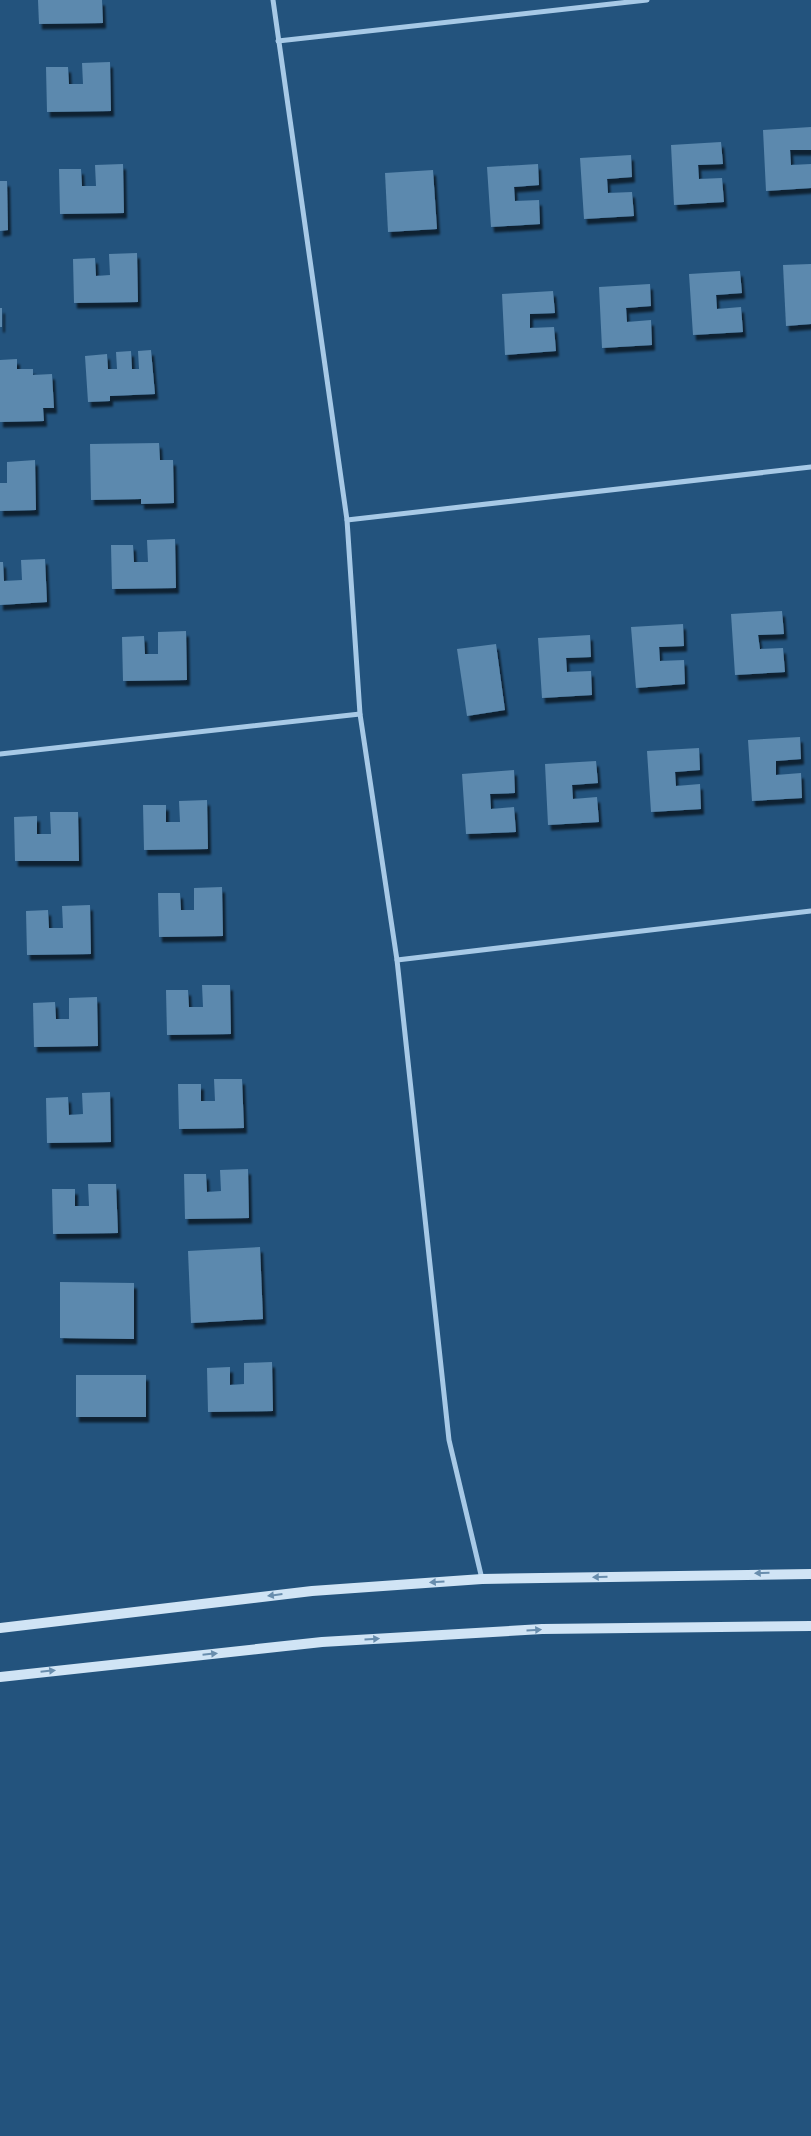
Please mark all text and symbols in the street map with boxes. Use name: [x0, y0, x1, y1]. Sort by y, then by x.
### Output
one-way arrow: [754, 1569, 770, 1577]
one-way arrow: [592, 1573, 608, 1581]
one-way arrow: [429, 1579, 445, 1587]
one-way arrow: [267, 1591, 283, 1599]
one-way arrow: [526, 1625, 542, 1633]
one-way arrow: [364, 1634, 380, 1642]
one-way arrow: [202, 1650, 218, 1658]
one-way arrow: [41, 1667, 57, 1675]

